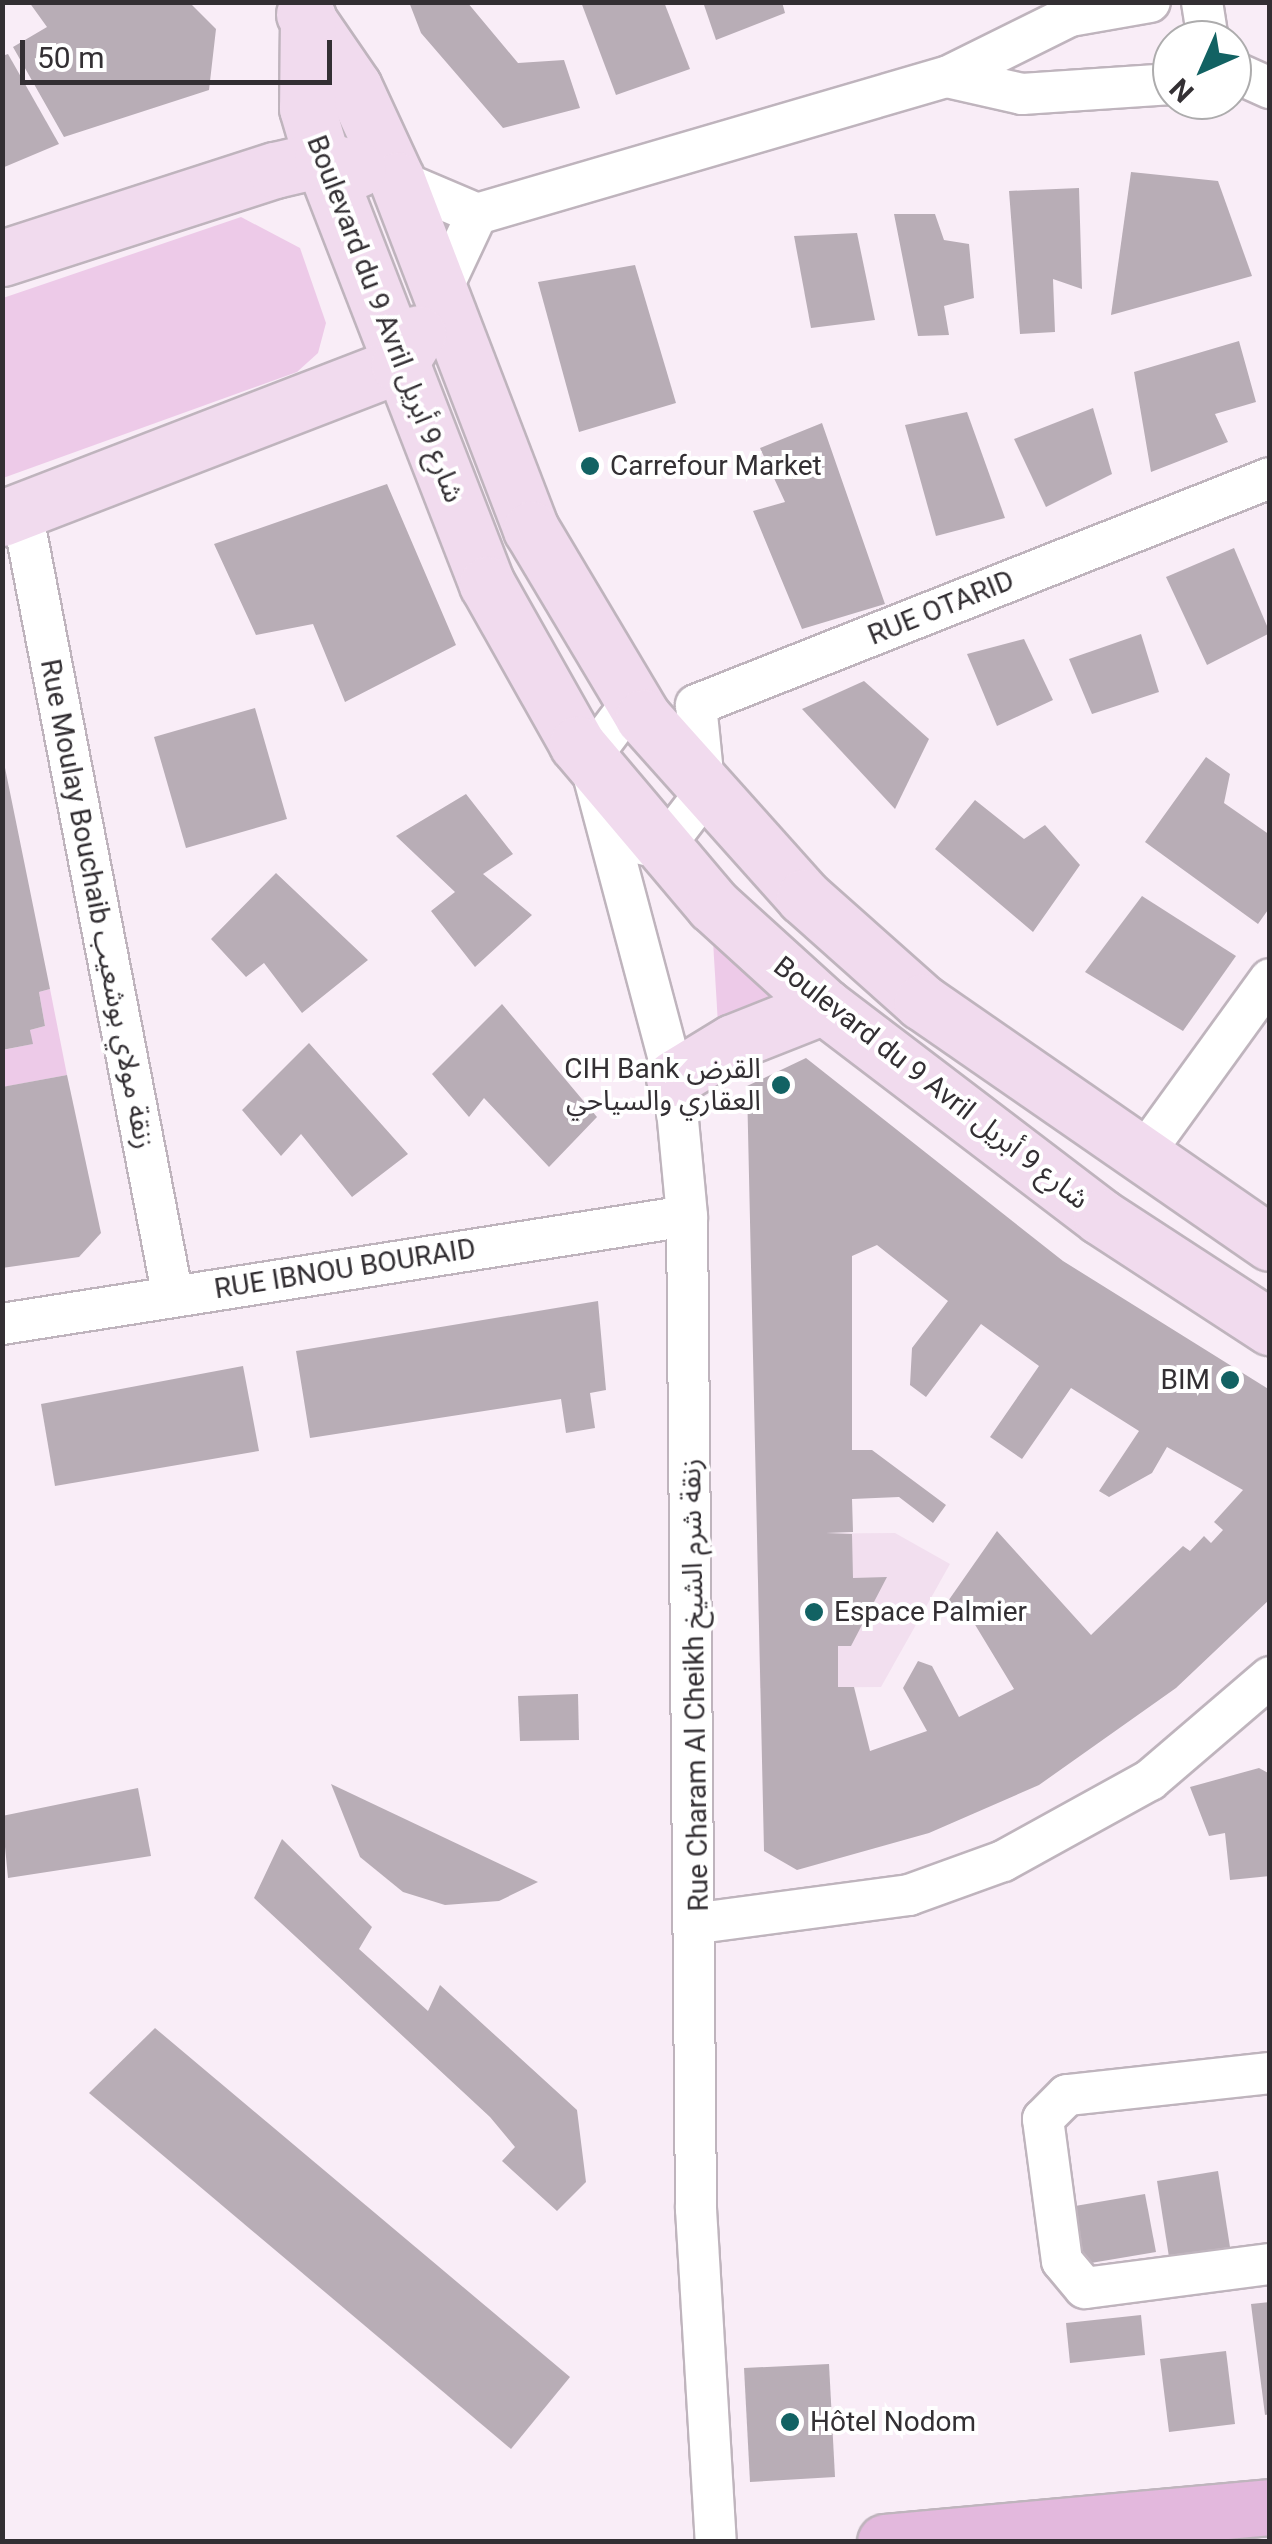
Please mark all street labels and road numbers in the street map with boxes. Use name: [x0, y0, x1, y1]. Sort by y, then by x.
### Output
street label: Boulevard du 9 Avril شارع 9 أبريل: [299, 131, 471, 507]
street label: RUE OTARID: [863, 564, 1019, 652]
street label: Rue Moulay Bouchaib زنقة مولاي بوشعيب: [33, 656, 161, 1152]
street label: Boulevard du 9 Avril شارع 9 أبريل: [767, 950, 1095, 1216]
street label: RUE IBNOU BOURAID: [212, 1232, 478, 1306]
street label: Rue Charam Al Cheikh زنقة شرم الشيخ: [674, 1458, 716, 1912]

